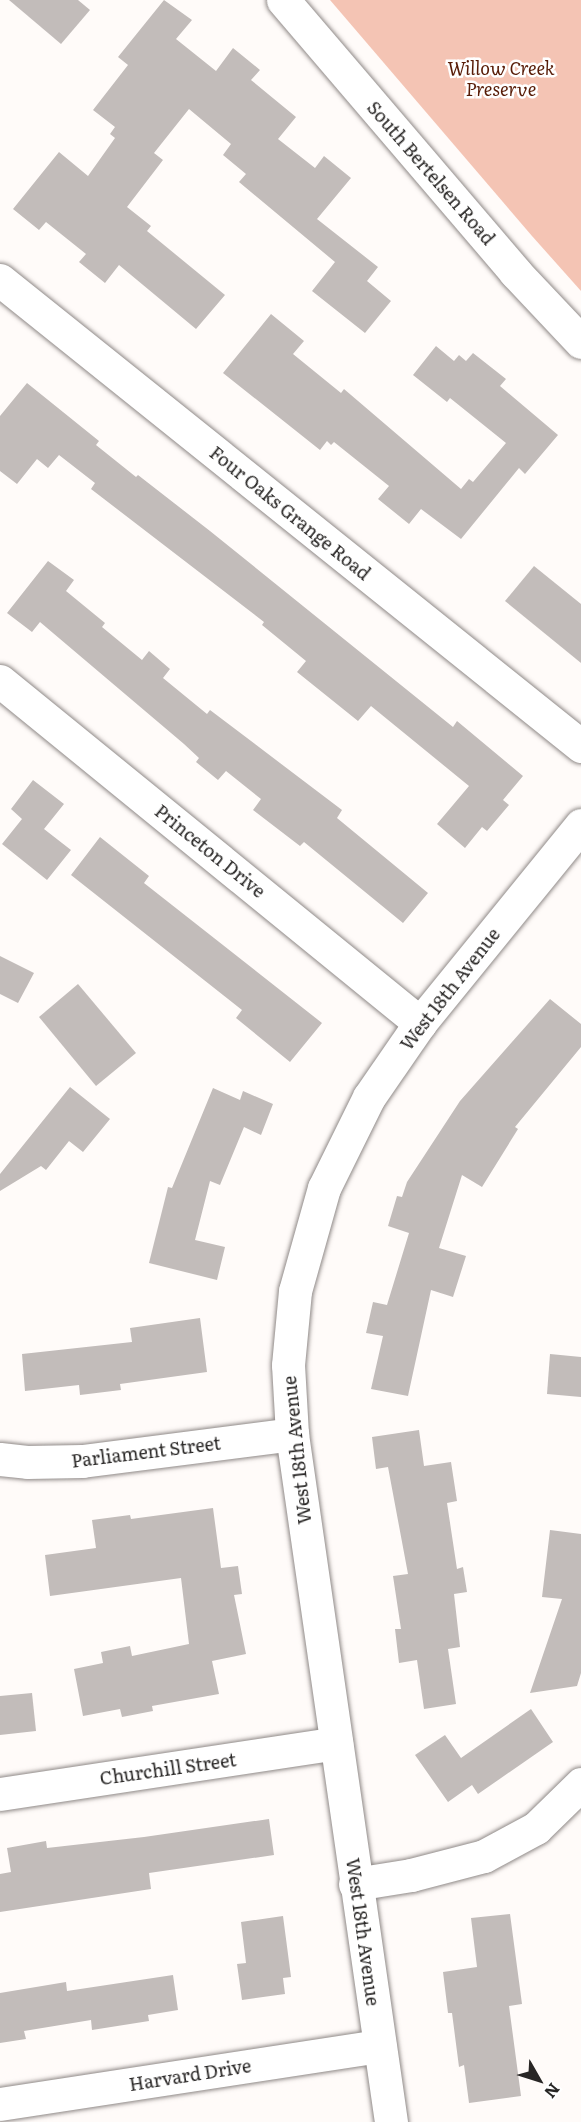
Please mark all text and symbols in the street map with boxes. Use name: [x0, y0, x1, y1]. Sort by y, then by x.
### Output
park label: Willow Creek Preserve: [447, 58, 555, 100]
street label: South Bertelsen Road: [363, 97, 499, 249]
street label: Four Oaks Grange Road: [205, 442, 375, 584]
street label: Princeton Drive: [151, 800, 269, 902]
street label: West 18th Avenue: [396, 924, 504, 1054]
street label: West 18th Avenue: [278, 1375, 316, 1525]
street label: Parliament Street: [70, 1432, 222, 1472]
street label: Churchill Street: [98, 1749, 238, 1789]
street label: West 18th Avenue: [342, 1857, 384, 2007]
north arrow: [509, 2050, 569, 2110]
street label: Harvard Drive: [127, 2055, 253, 2095]
text: N: [539, 2079, 567, 2104]

